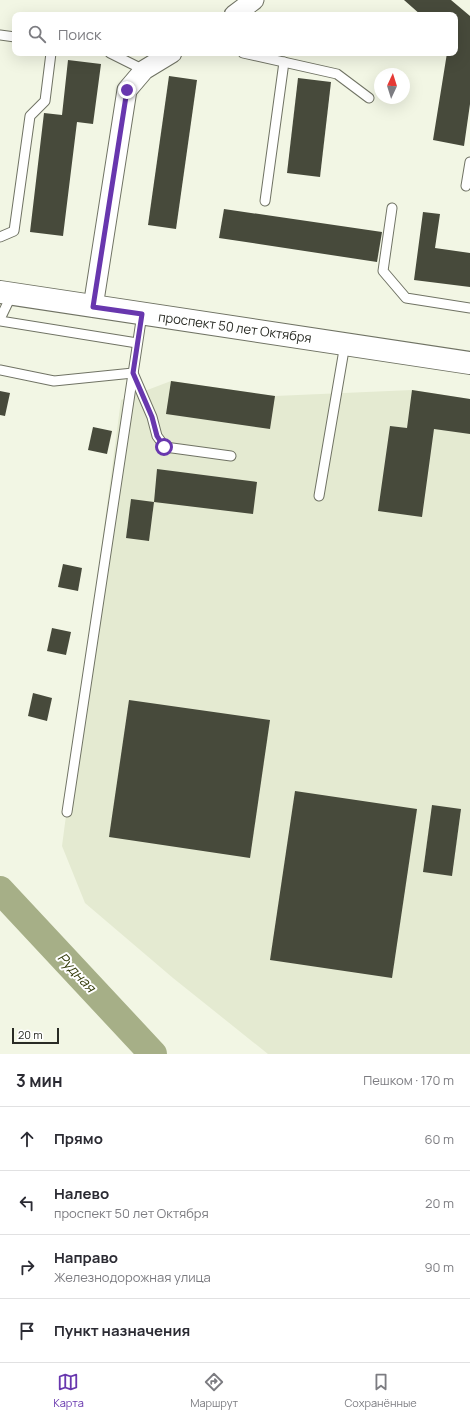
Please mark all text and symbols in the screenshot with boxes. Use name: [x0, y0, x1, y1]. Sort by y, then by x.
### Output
search box: [12, 12, 458, 56]
icon: search: [26, 23, 48, 45]
text: Поиск: [58, 24, 102, 45]
north arrow: [374, 68, 410, 104]
route end: [118, 81, 136, 99]
street label: проспект 50 лет Октября: [157, 307, 313, 347]
route start: [155, 438, 173, 456]
water label: Рудная: [54, 948, 101, 997]
scale bar: [12, 1026, 59, 1045]
text: 20 m: [18, 1027, 43, 1042]
text: 3 мин: [16, 1069, 63, 1092]
text: Пешком · 170 m: [363, 1071, 454, 1089]
icon: ahead: [16, 1128, 38, 1150]
text: Прямо: [54, 1128, 103, 1149]
text: 60 m: [424, 1130, 454, 1148]
text: Налево: [54, 1183, 109, 1204]
icon: left: [16, 1192, 38, 1214]
text: 20 m: [425, 1194, 454, 1212]
text: проспект 50 лет Октября: [54, 1204, 209, 1222]
text: Направо: [54, 1247, 118, 1268]
icon: right: [16, 1256, 38, 1278]
text: 90 m: [424, 1258, 454, 1276]
text: Железнодорожная улица: [54, 1268, 211, 1286]
icon: arrive: [16, 1320, 38, 1342]
text: Пункт назначения: [54, 1320, 190, 1341]
tab: Карта: [53, 1371, 84, 1410]
tab: Маршрут: [190, 1371, 238, 1410]
tab: Сохранённые: [344, 1371, 417, 1410]

